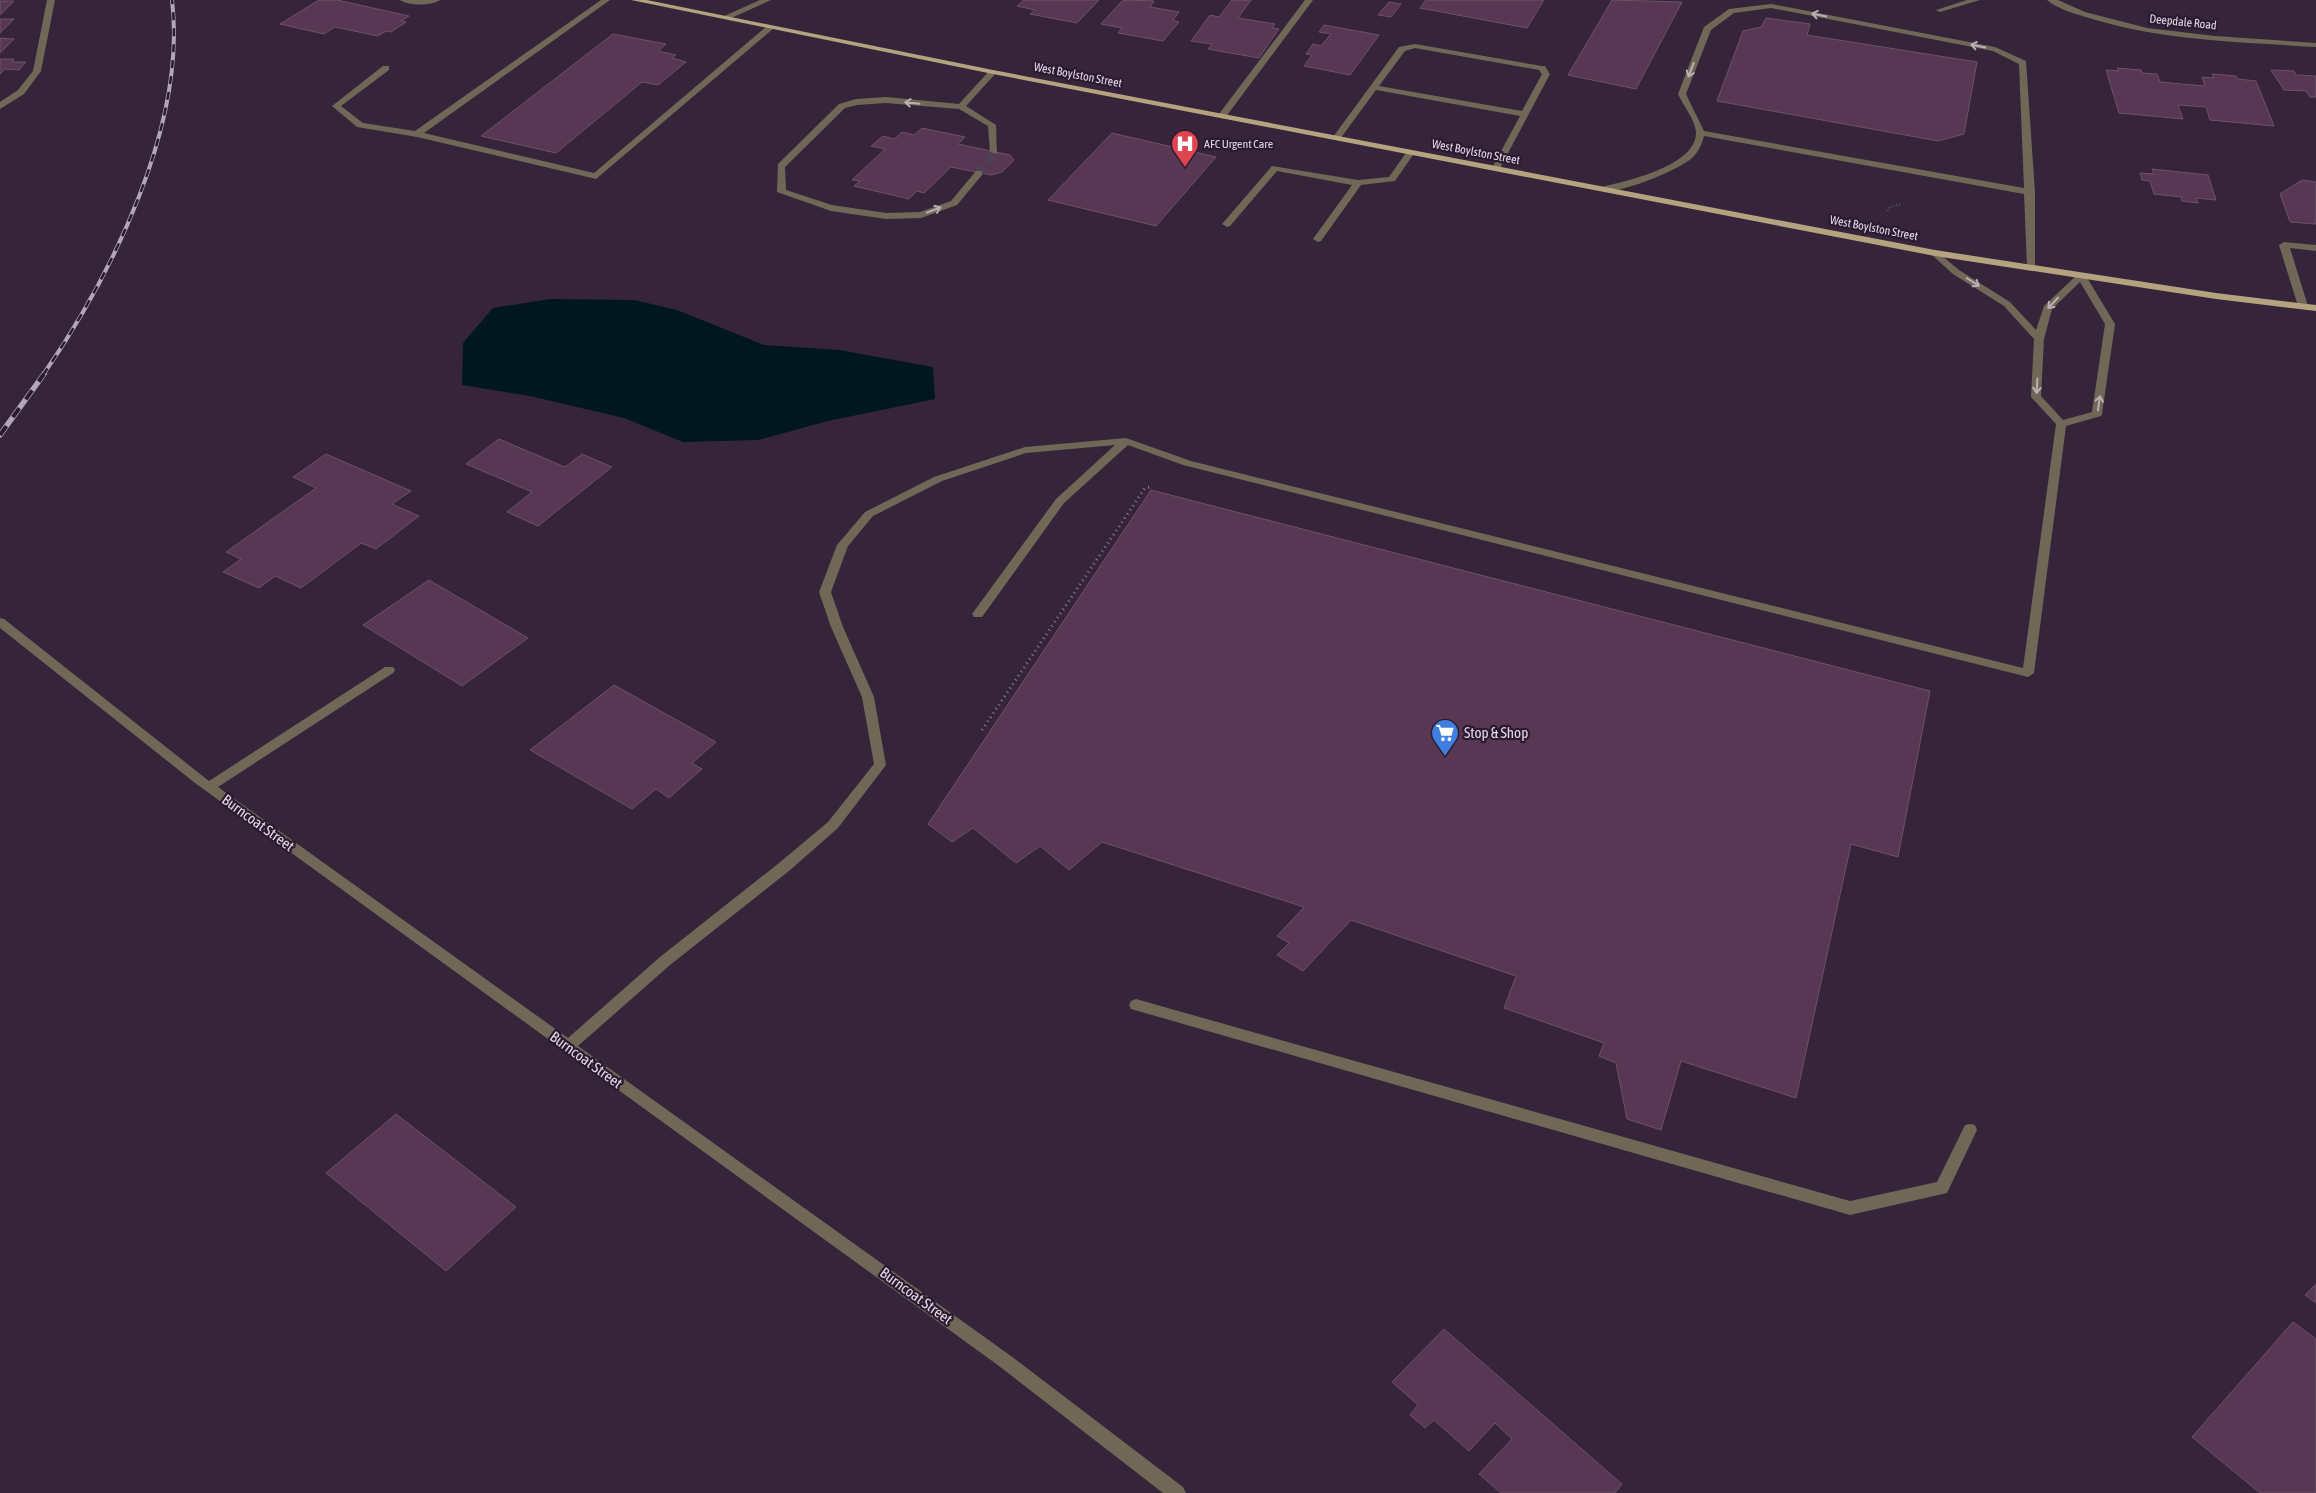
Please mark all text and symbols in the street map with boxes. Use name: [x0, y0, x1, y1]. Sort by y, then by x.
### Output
one-way arrow: [1811, 10, 1827, 19]
street label: Deepdale Road: [2149, 12, 2217, 32]
one-way arrow: [1971, 41, 1987, 50]
street label: West Boylston Street: [1033, 60, 1124, 91]
one-way arrow: [1686, 62, 1696, 77]
one-way arrow: [904, 98, 920, 108]
hospital icon: AFC Urgent Care: [1170, 129, 1200, 168]
place label: AFC Urgent Care: [1204, 137, 1273, 151]
street label: West Boylston Street: [1431, 137, 1522, 168]
one-way arrow: [925, 205, 941, 214]
street label: West Boylston Street: [1829, 213, 1920, 244]
one-way arrow: [1966, 278, 1980, 288]
one-way arrow: [2047, 297, 2059, 310]
one-way arrow: [2032, 378, 2041, 394]
one-way arrow: [2094, 396, 2104, 412]
supermarket icon: Stop & Shop: [1430, 718, 1460, 757]
place label: Stop & Shop: [1464, 724, 1528, 741]
street label: Burncoat Street: [219, 791, 298, 854]
street label: Burncoat Street: [547, 1028, 626, 1091]
street label: Burncoat Street: [877, 1264, 956, 1327]

